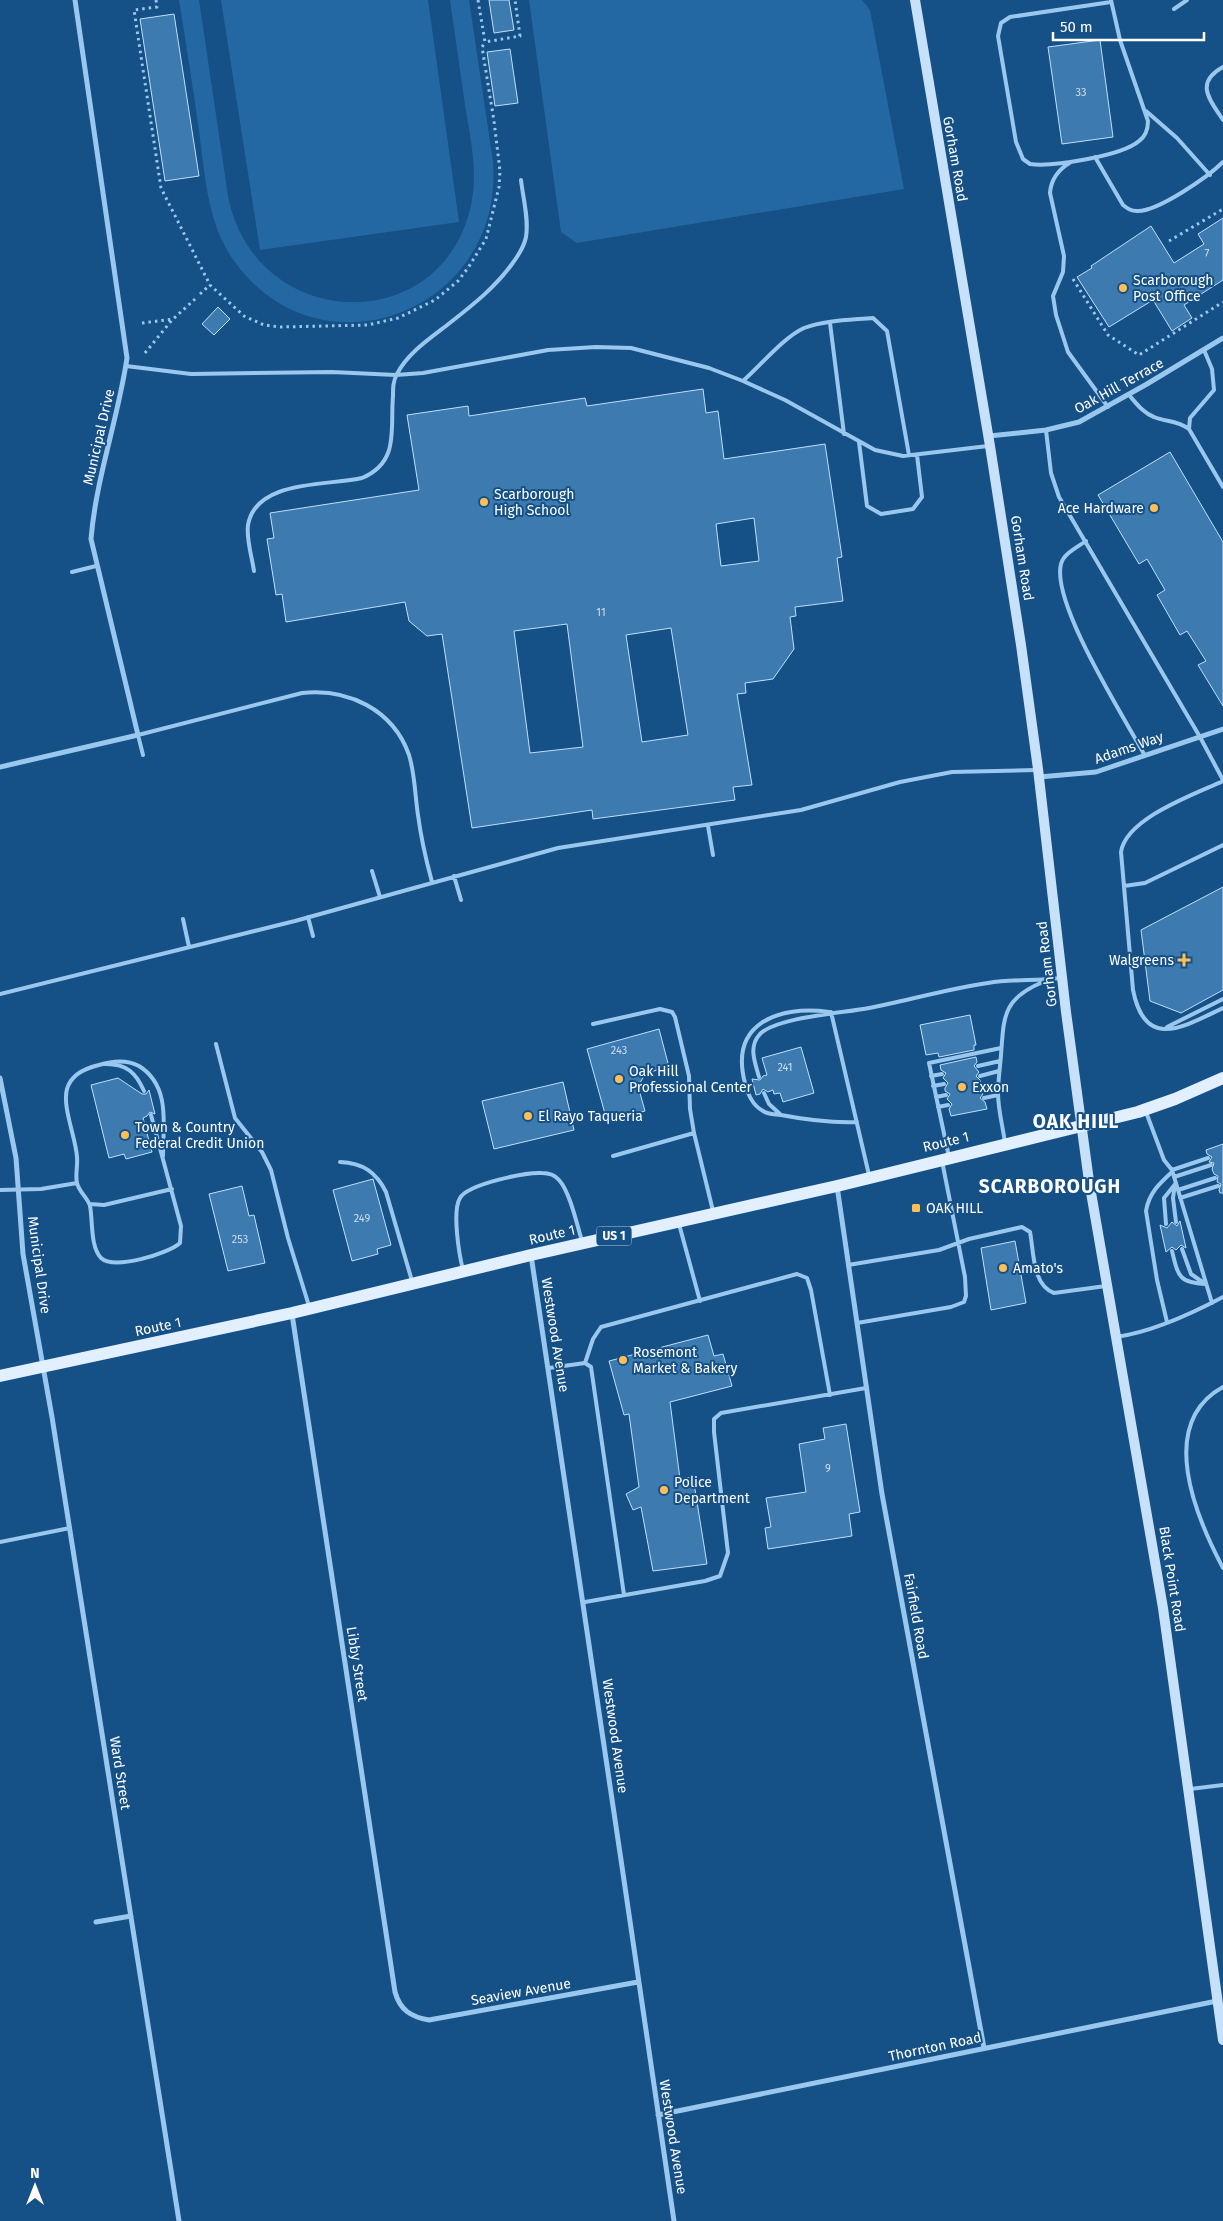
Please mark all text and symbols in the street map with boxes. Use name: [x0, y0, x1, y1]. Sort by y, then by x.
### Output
scale bar: [1053, 10, 1204, 42]
text: 50 m: [1060, 18, 1093, 36]
house number: 33: [1076, 86, 1086, 99]
street label: Gorham Road: [939, 115, 971, 203]
house number: 7: [1205, 247, 1210, 260]
place label: Scarborough Post Office: [1133, 272, 1214, 305]
marker: Scarborough Post Office: [1117, 282, 1129, 294]
street label: Oak Hill Terrace: [1071, 354, 1167, 418]
street label: Municipal Drive: [80, 387, 118, 487]
place label: Scarborough High School: [494, 486, 575, 519]
marker: Scarborough High School: [478, 496, 490, 508]
place label: Ace Hardware: [1058, 500, 1144, 517]
marker: Ace Hardware: [1148, 502, 1160, 514]
street label: Gorham Road: [1007, 514, 1037, 602]
house number: 11: [596, 606, 606, 619]
street label: Adams Way: [1092, 728, 1166, 768]
street label: Gorham Road: [1033, 920, 1061, 1008]
place label: Walgreens: [1109, 952, 1174, 969]
marker: Walgreens: [1178, 954, 1190, 966]
house number: 243: [611, 1044, 627, 1057]
house number: 241: [777, 1061, 793, 1074]
place label: Oak Hill Professional Center: [629, 1063, 753, 1096]
marker: Oak Hill Professional Center: [613, 1073, 625, 1085]
place label: Exxon: [972, 1079, 1009, 1096]
marker: Exxon: [956, 1081, 968, 1093]
place label: El Rayo Taqueria: [538, 1108, 643, 1125]
marker: El Rayo Taqueria: [522, 1110, 534, 1122]
district label: OAK HILL: [1033, 1110, 1119, 1133]
place label: Town & Country Federal Credit Union: [135, 1119, 264, 1152]
street label: Route 1: [921, 1128, 971, 1156]
marker: Town & Country Federal Credit Union: [119, 1129, 131, 1141]
district label: SCARBOROUGH: [979, 1175, 1121, 1198]
place label: OAK HILL: [926, 1200, 983, 1217]
marker: OAK HILL: [910, 1202, 922, 1214]
house number: 249: [354, 1212, 370, 1225]
street label: Municipal Drive: [24, 1215, 54, 1315]
street label: Route 1: [527, 1221, 577, 1249]
road number: US 1: [596, 1226, 632, 1246]
house number: 253: [232, 1233, 248, 1246]
place label: Amato's: [1013, 1260, 1063, 1277]
marker: Amato's: [997, 1262, 1009, 1274]
street label: Westwood Avenue: [538, 1277, 572, 1393]
street label: Route 1: [133, 1314, 183, 1340]
place label: Rosemont Market & Bakery: [633, 1344, 737, 1377]
marker: Rosemont Market & Bakery: [617, 1354, 629, 1366]
house number: 9: [825, 1462, 831, 1475]
place label: Police Department: [674, 1474, 751, 1507]
marker: Police Department: [658, 1484, 670, 1496]
street label: Black Point Road: [1155, 1525, 1189, 1633]
street label: Fairfield Road: [900, 1572, 932, 1660]
street label: Libby Street: [343, 1625, 371, 1704]
street label: Westwood Avenue: [599, 1678, 631, 1794]
street label: Ward Street: [106, 1735, 134, 1812]
street label: Seaview Avenue: [470, 1975, 572, 2009]
street label: Thornton Road: [887, 2029, 983, 2065]
street label: Westwood Avenue: [656, 2079, 690, 2195]
north arrow: [10, 2161, 60, 2211]
text: N: [30, 2165, 40, 2182]

